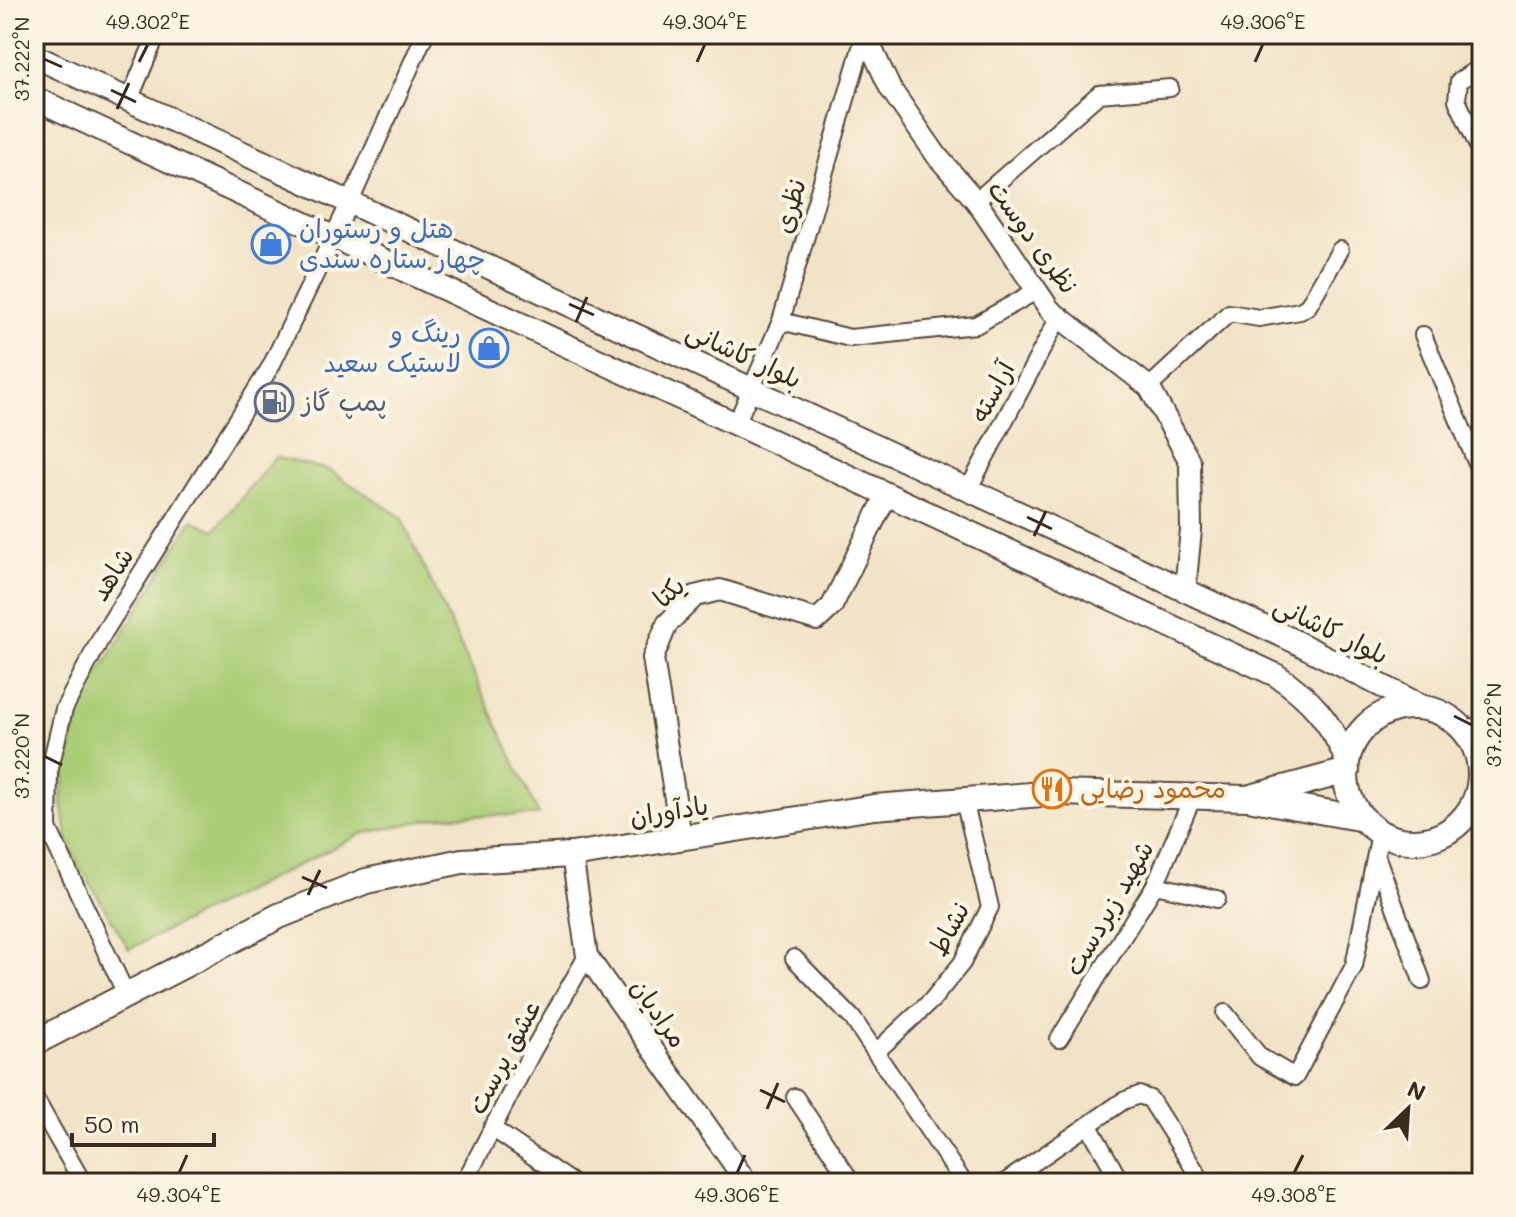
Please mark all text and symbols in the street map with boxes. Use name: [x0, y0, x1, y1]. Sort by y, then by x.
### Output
text: 49.302°E: [106, 8, 190, 34]
text: 49.304°E: [663, 8, 747, 34]
text: 49.306°E: [1221, 8, 1305, 34]
text: 37.222°N: [8, 17, 34, 101]
street label: نظری دوست: [981, 173, 1087, 300]
street label: نظری: [765, 175, 813, 237]
place label: هتل و رستوران چهار ستاره سندی: [299, 211, 485, 275]
shop icon: هتل و رستوران چهار ستاره سندی: [250, 223, 292, 265]
street label: بلوار کاشانی: [681, 313, 807, 396]
place label: رینگ و لاستیک سعید: [323, 315, 461, 379]
shop icon: رینگ و لاستیک سعید: [468, 327, 510, 369]
street label: آراسته: [961, 353, 1022, 428]
fuel station icon: پمپ گاز: [253, 381, 295, 423]
place label: پمپ گاز: [300, 384, 387, 419]
street label: شاهد: [82, 540, 141, 607]
street label: یکتا: [645, 568, 692, 615]
street label: بلوار کاشانی: [1268, 587, 1394, 672]
text: 37.222°N: [1480, 683, 1506, 767]
text: 37.220°N: [8, 713, 34, 799]
restaurant icon: محمود رضایی: [1031, 768, 1073, 810]
place label: محمود رضایی: [1080, 771, 1226, 806]
street label: یادآوران: [627, 787, 711, 834]
street label: شهید زبردست: [1056, 834, 1161, 981]
street label: نشاط: [920, 895, 976, 962]
street label: مرادیان: [624, 971, 696, 1054]
street label: عشق پرست: [459, 993, 548, 1120]
north arrow: [1368, 1069, 1448, 1149]
text: N: [1403, 1074, 1430, 1107]
scale bar: [72, 1097, 214, 1147]
text: 50 m: [84, 1108, 140, 1139]
text: 49.304°E: [137, 1181, 221, 1207]
text: 49.306°E: [695, 1181, 779, 1207]
text: 49.308°E: [1252, 1181, 1336, 1207]

